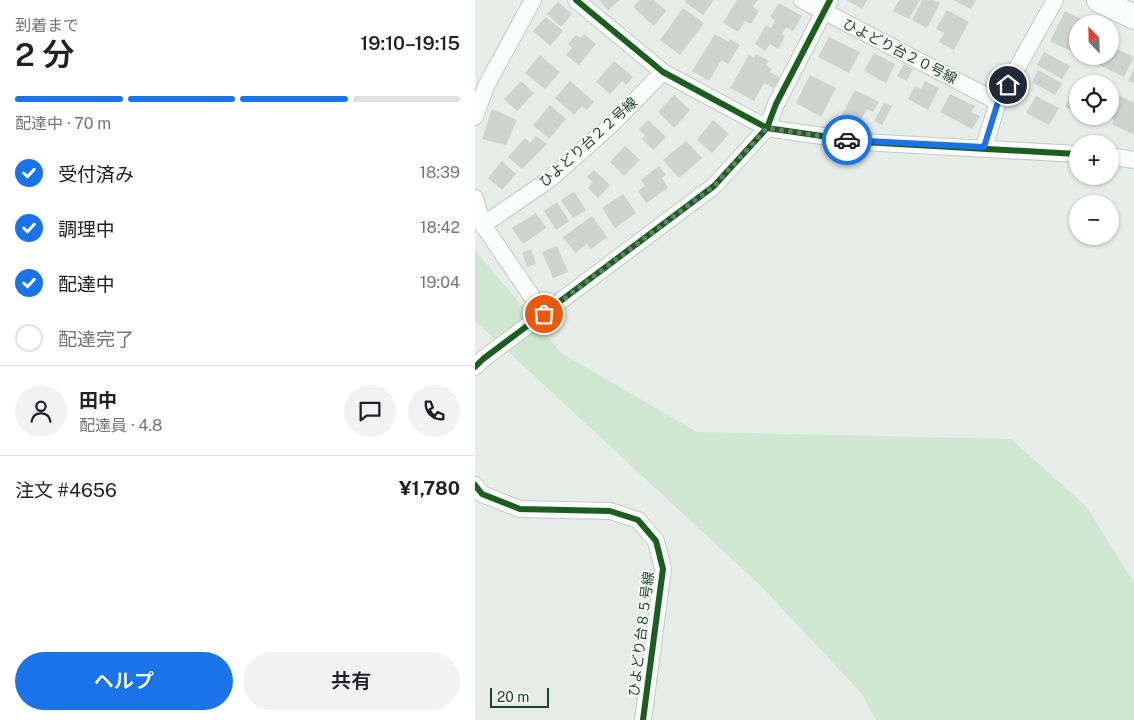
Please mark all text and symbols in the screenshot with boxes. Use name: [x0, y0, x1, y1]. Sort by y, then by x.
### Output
street label: ひよどり台２０号線: [840, 15, 960, 87]
north arrow: [1069, 15, 1119, 65]
map controls: [1069, 15, 1119, 245]
text: 到着まで: [15, 16, 79, 35]
text: 19:10–19:15: [360, 32, 460, 54]
text: 2 分: [15, 36, 74, 73]
pin: [987, 64, 1029, 106]
icon: home: [994, 71, 1022, 99]
button: locate: [1069, 75, 1119, 125]
street label: ひよどり台２２号線: [536, 94, 640, 190]
text: 配達中 · 70 m: [15, 114, 111, 133]
courier: [822, 115, 872, 165]
icon: car: [833, 126, 861, 154]
button: +: [1069, 135, 1119, 185]
icon: check: [15, 159, 43, 187]
text: 受付済み: [58, 163, 134, 185]
text: 18:39: [420, 163, 460, 182]
button: −: [1069, 195, 1119, 245]
icon: check: [15, 214, 43, 242]
text: 調理中: [58, 218, 115, 240]
text: 18:42: [420, 218, 460, 237]
icon: check: [15, 269, 43, 297]
text: 配達中: [58, 273, 115, 295]
text: 19:04: [420, 273, 460, 292]
pin: [523, 293, 565, 335]
icon: bag: [530, 300, 558, 328]
text: 配達完了: [58, 328, 134, 350]
button: person: [15, 385, 67, 437]
button: chat: [344, 385, 396, 437]
button: phone: [408, 385, 460, 437]
text: 田中: [79, 389, 117, 411]
text: 配達員 · 4.8: [79, 416, 162, 435]
text: ¥1,780: [399, 477, 460, 499]
text: 注文 #4656: [15, 479, 117, 501]
street label: ひよどり台８５号線: [625, 570, 657, 698]
button: ヘルプ: [15, 652, 233, 710]
button: 共有: [243, 652, 460, 710]
scale bar: [490, 685, 549, 708]
text: 20 m: [497, 689, 529, 705]

